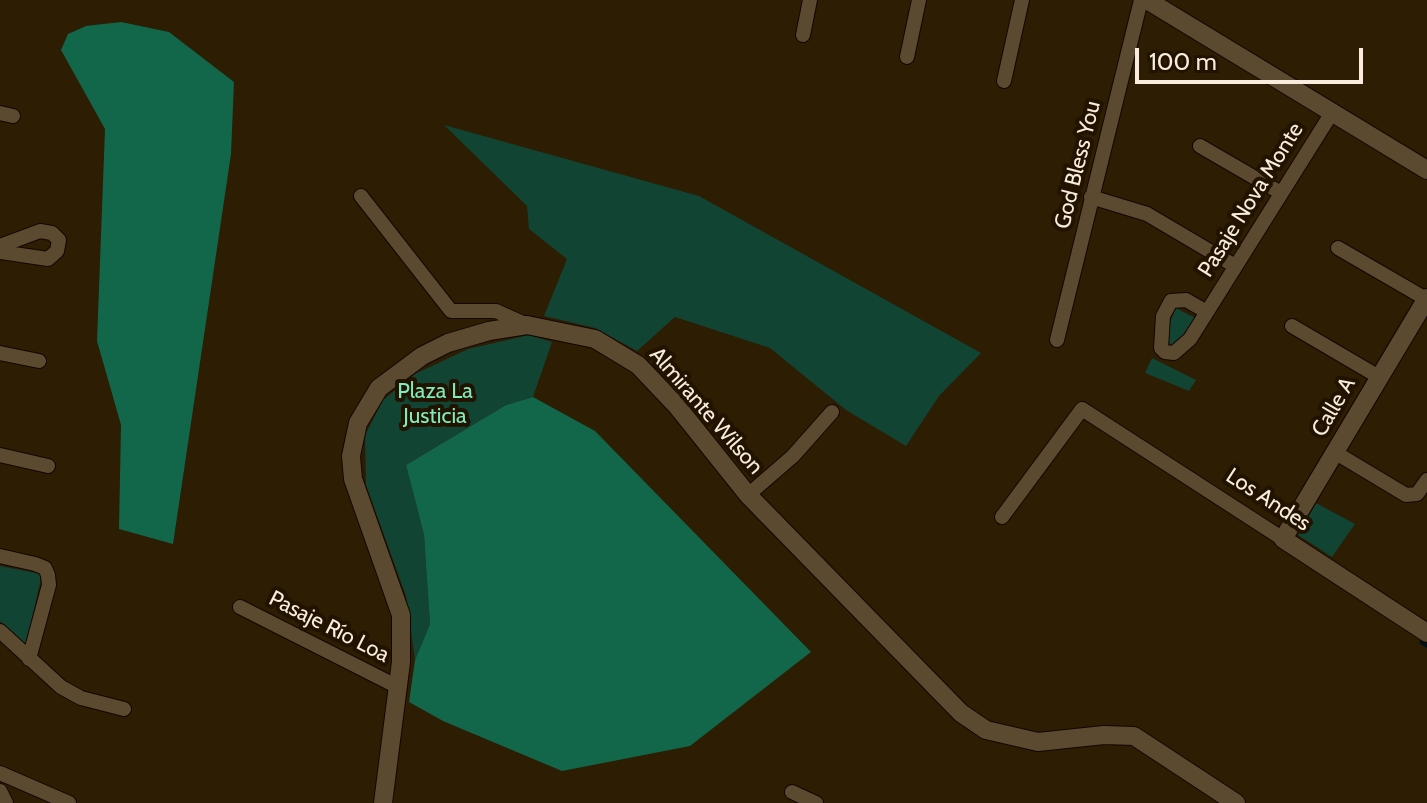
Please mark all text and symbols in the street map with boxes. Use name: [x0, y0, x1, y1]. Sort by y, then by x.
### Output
scale bar: [1139, 32, 1367, 82]
text: 100 m: [1149, 47, 1217, 76]
street label: God Bless You: [1049, 98, 1107, 232]
street label: Pasaje Nova Monte: [1193, 118, 1309, 282]
street label: Almirante Wilson: [644, 342, 768, 480]
street label: Calle A: [1307, 373, 1361, 441]
park label: Plaza La Justicia: [397, 379, 473, 430]
street label: Los Andes: [1221, 463, 1315, 537]
street label: Pasaje Río Loa: [264, 585, 394, 669]

